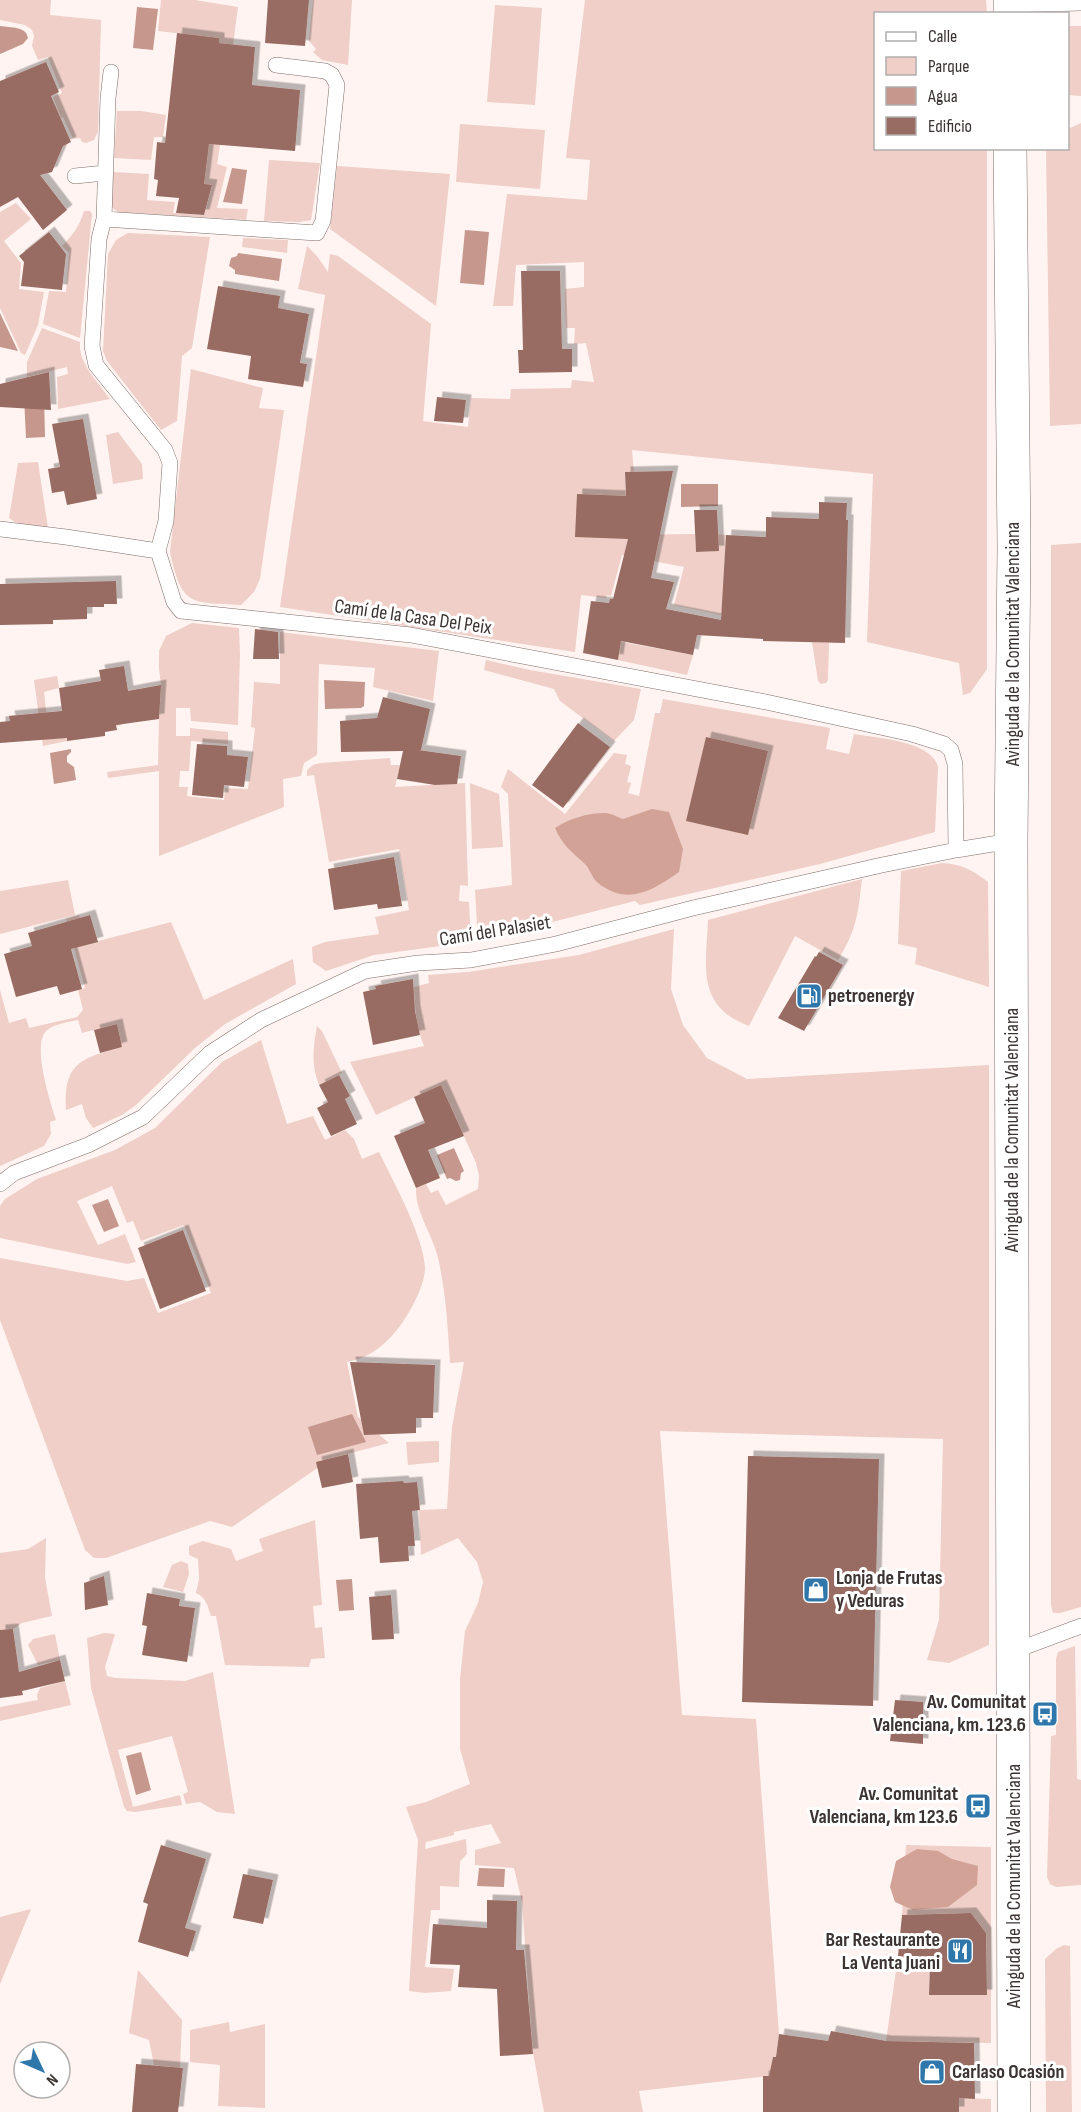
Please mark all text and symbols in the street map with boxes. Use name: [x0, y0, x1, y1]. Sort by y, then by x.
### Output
legend: [874, 12, 1069, 150]
text: Calle: [928, 26, 957, 47]
text: Parque: [928, 56, 969, 77]
text: Agua: [927, 86, 958, 107]
text: Edificio: [928, 116, 972, 137]
street label: Avinguda de la Comunitat Valenciana: [1001, 522, 1025, 767]
street label: Camí de la Casa Del Peix: [333, 594, 494, 640]
street label: Camí del Palasiet: [438, 910, 552, 952]
fuel station icon: petroenergy: [794, 981, 824, 1011]
place label: petroenergy: [828, 984, 915, 1008]
street label: Avinguda de la Comunitat Valenciana: [1000, 1008, 1024, 1253]
place label: Lonja de Frutas y Veduras: [836, 1566, 943, 1613]
shop icon: Lonja de Frutas y Veduras: [801, 1575, 831, 1605]
place label: Av. Comunitat Valenciana, km. 123.6: [873, 1690, 1026, 1737]
bus stop icon: Av. Comunitat Valenciana, km. 123.6: [1030, 1699, 1060, 1729]
street label: Avinguda de la Comunitat Valenciana: [1002, 1764, 1026, 2009]
place label: Av. Comunitat Valenciana, km 123.6: [809, 1782, 958, 1829]
bus stop icon: Av. Comunitat Valenciana, km 123.6: [963, 1791, 993, 1821]
place label: Bar Restaurante La Venta Juani: [825, 1928, 940, 1975]
restaurant icon: Bar Restaurante La Venta Juani: [945, 1936, 975, 1966]
north arrow: [12, 2040, 72, 2100]
shop icon: Carlaso Ocasión: [917, 2057, 947, 2087]
place label: Carlaso Ocasión: [952, 2060, 1064, 2084]
text: N: [42, 2070, 62, 2089]

